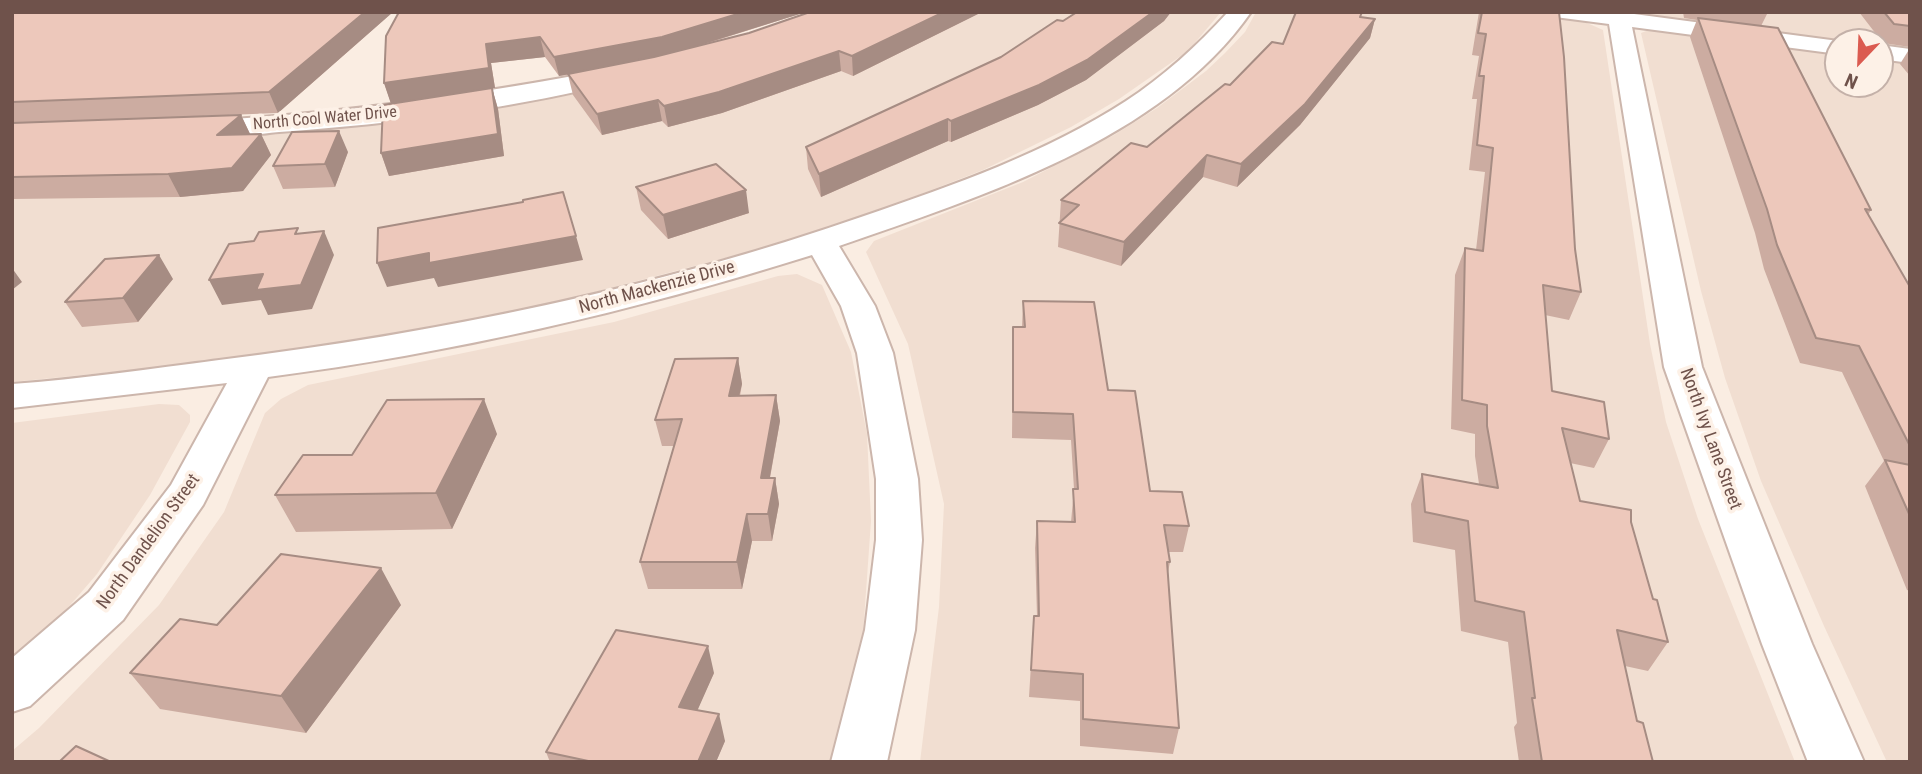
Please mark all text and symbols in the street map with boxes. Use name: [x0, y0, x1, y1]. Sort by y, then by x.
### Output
north arrow: [1824, 28, 1894, 98]
text: N: [1842, 68, 1861, 94]
street label: North Cool Water Drive: [252, 103, 398, 135]
street label: North Mackenzie Drive: [577, 257, 737, 319]
street label: North Ivy Lane Street: [1674, 365, 1746, 513]
street label: North Dandelion Street: [93, 470, 205, 614]

